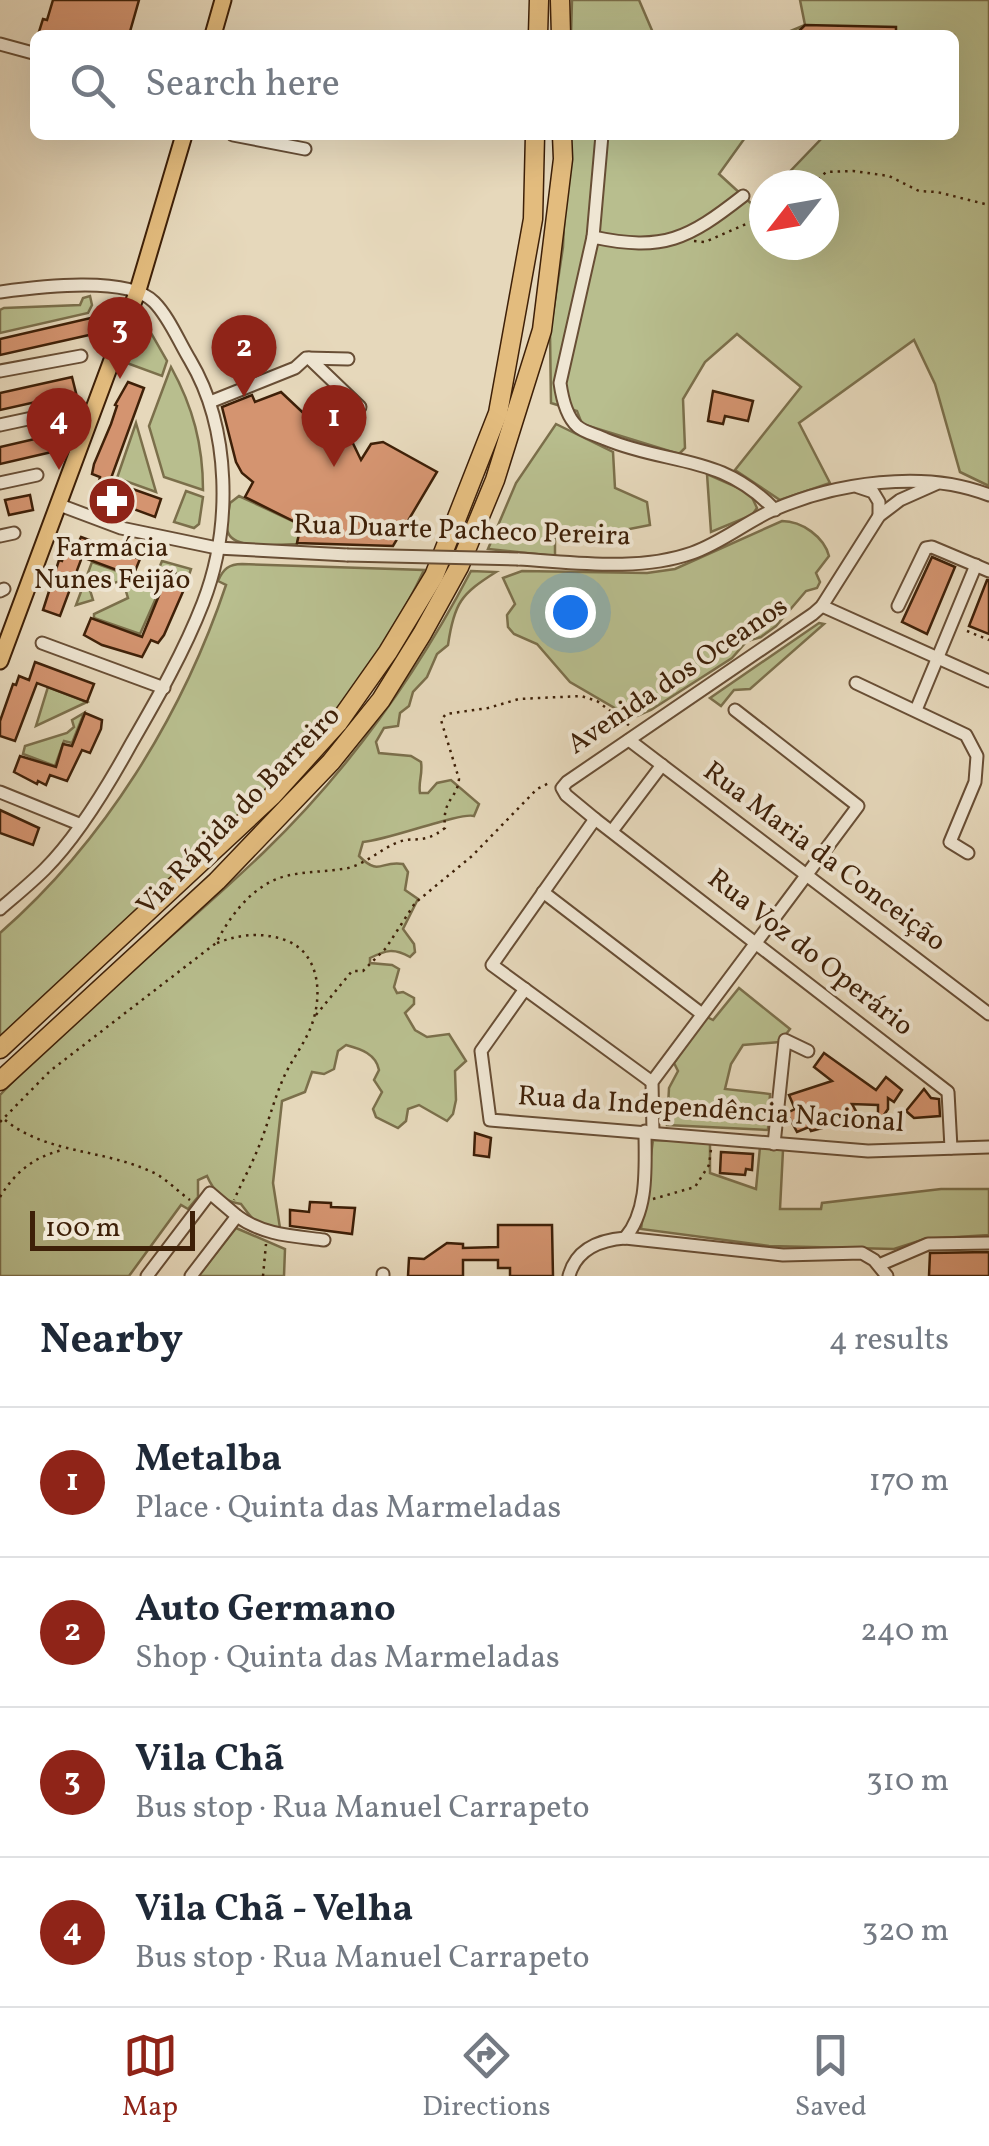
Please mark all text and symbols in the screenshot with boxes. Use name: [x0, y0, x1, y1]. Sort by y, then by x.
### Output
search box: [30, 30, 959, 140]
icon: search: [65, 58, 120, 113]
text: Search here: [145, 59, 340, 112]
north arrow: [749, 170, 839, 260]
pin: 3: [88, 296, 152, 379]
pin: 2: [212, 314, 276, 397]
pin: 1: [302, 384, 366, 467]
pin: 4: [27, 388, 92, 470]
pharmacy icon: Farmácia Nunes Feijão: [86, 475, 138, 527]
street label: Rua Duarte Pacheco Pereira: [292, 506, 632, 556]
place label: Farmácia Nunes Feijão: [34, 529, 190, 600]
your location: [545, 587, 596, 638]
street label: Avenida dos Oceanos: [560, 588, 796, 764]
street label: Via Rápida do Barreiro: [128, 697, 350, 925]
street label: Rua Maria da Conceição: [694, 753, 954, 961]
street label: Rua Voz do Operário: [699, 860, 921, 1046]
street label: Rua da Independência Nacional: [516, 1077, 906, 1143]
scale bar: [30, 1206, 195, 1250]
text: 100 m: [45, 1209, 120, 1248]
text: Nearby: [40, 1312, 183, 1371]
text: 4 results: [829, 1319, 949, 1363]
text: Metalba: [135, 1434, 282, 1487]
text: 1: [66, 1460, 79, 1504]
text: 170 m: [868, 1460, 949, 1504]
text: Place · Quinta das Marmeladas: [135, 1487, 561, 1531]
text: Auto Germano: [135, 1584, 396, 1637]
text: 2: [64, 1610, 81, 1654]
text: 240 m: [860, 1610, 949, 1654]
text: Shop · Quinta das Marmeladas: [135, 1637, 560, 1681]
text: Vila Chã: [135, 1734, 284, 1787]
text: 3: [64, 1760, 81, 1804]
text: 310 m: [866, 1760, 949, 1804]
text: Bus stop · Rua Manuel Carrapeto: [135, 1787, 589, 1831]
text: Vila Chã - Velha: [135, 1884, 413, 1937]
text: 4: [63, 1910, 82, 1954]
text: 320 m: [862, 1910, 949, 1954]
text: Bus stop · Rua Manuel Carrapeto: [135, 1937, 589, 1981]
tab: Map: [122, 2028, 178, 2127]
tab: Directions: [422, 2028, 551, 2127]
tab: Saved: [795, 2028, 867, 2127]

